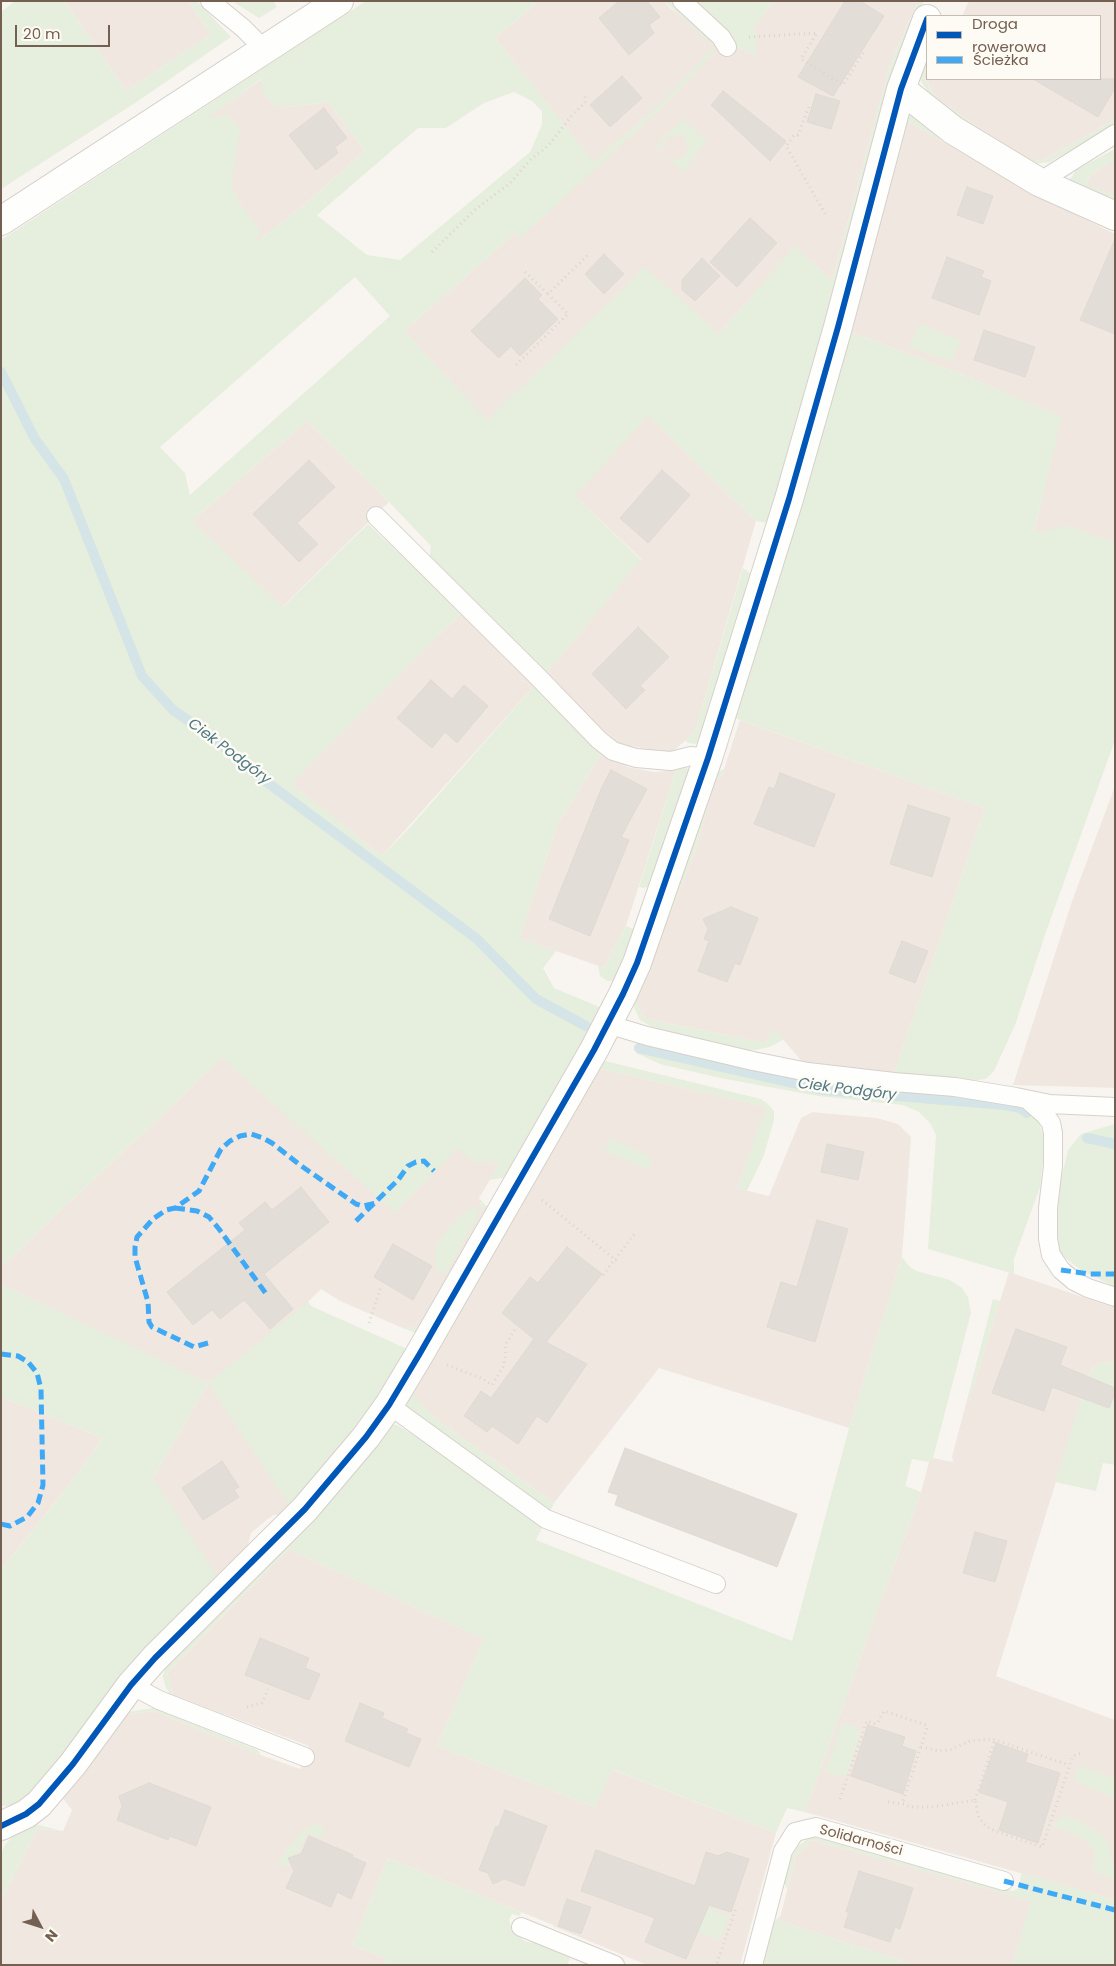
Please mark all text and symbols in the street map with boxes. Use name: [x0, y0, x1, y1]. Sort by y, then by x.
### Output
text: Droga rowerowa: [972, 13, 1046, 57]
scale bar: [18, 15, 112, 47]
legend: [926, 15, 1101, 80]
text: 20 m: [23, 23, 61, 44]
text: Ścieżka: [973, 49, 1029, 70]
water label: Ciek Podgóry: [184, 715, 274, 789]
water label: Ciek Podgóry: [797, 1075, 897, 1105]
street label: Solidarności: [818, 1822, 904, 1860]
north arrow: [15, 1901, 65, 1951]
text: N: [40, 1925, 63, 1946]

